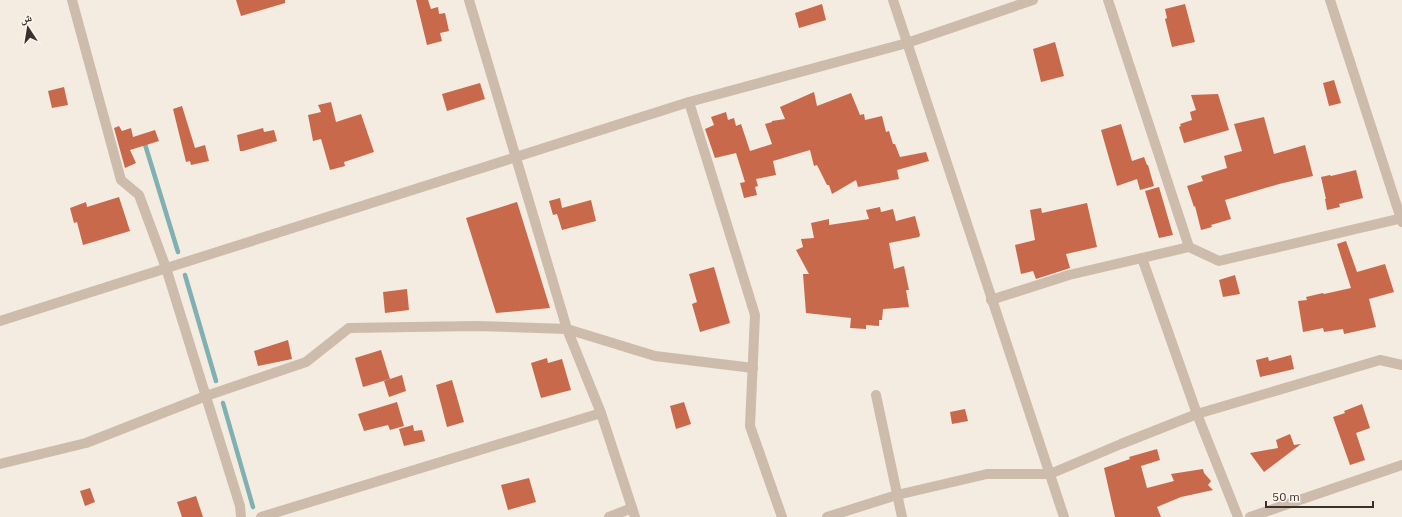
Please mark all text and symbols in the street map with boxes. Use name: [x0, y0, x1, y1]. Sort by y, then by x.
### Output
north arrow: [8, 8, 48, 48]
text: ش: [19, 10, 34, 27]
scale bar: [1266, 483, 1373, 509]
text: 50 m: [1272, 489, 1300, 504]

